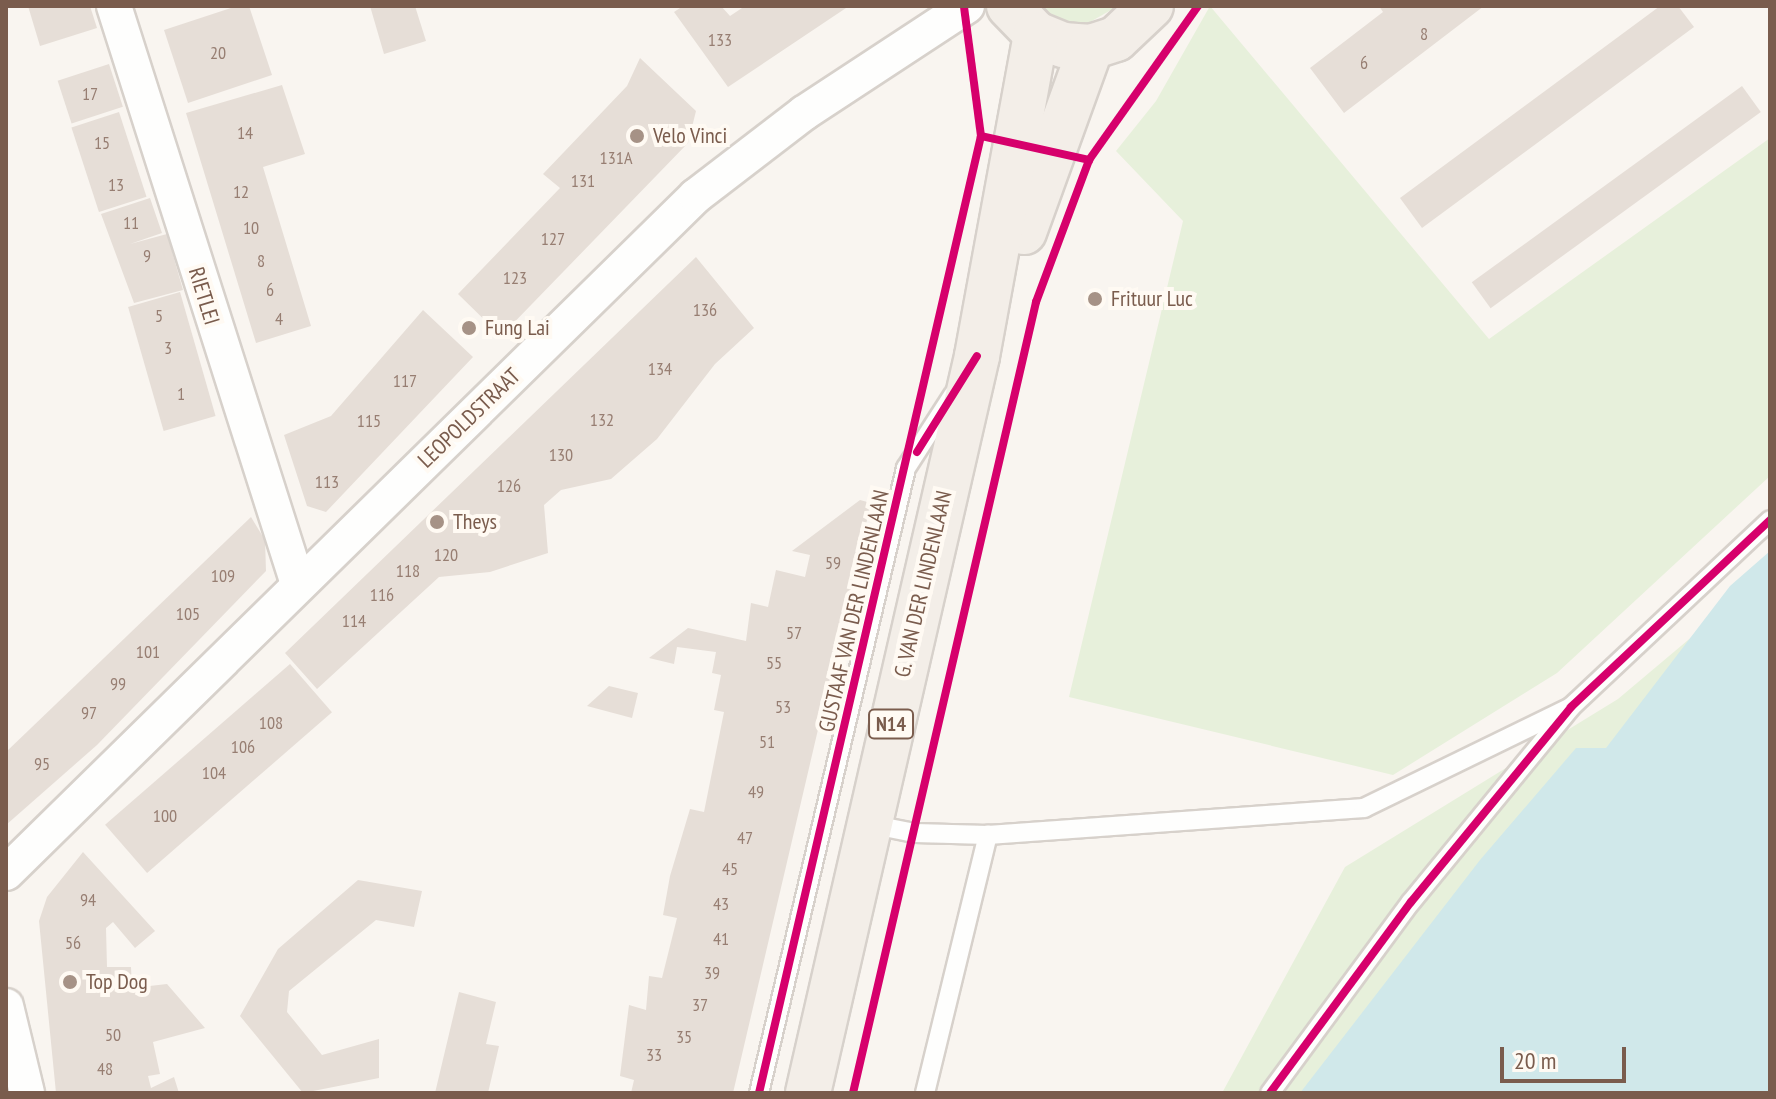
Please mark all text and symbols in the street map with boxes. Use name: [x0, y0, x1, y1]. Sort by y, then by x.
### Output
house number: 8: [1420, 23, 1428, 45]
house number: 133: [708, 29, 732, 51]
house number: 20: [210, 42, 226, 64]
house number: 6: [1360, 52, 1368, 74]
house number: 17: [82, 83, 98, 105]
house number: 14: [237, 122, 253, 144]
place label: Velo Vinci: [653, 123, 728, 149]
marker: Velo Vinci: [628, 127, 646, 145]
house number: 15: [94, 132, 110, 154]
house number: 131A: [600, 147, 632, 169]
house number: 131: [571, 170, 595, 192]
house number: 13: [108, 174, 124, 196]
house number: 12: [233, 181, 249, 203]
house number: 11: [123, 212, 139, 234]
house number: 10: [243, 217, 259, 239]
house number: 127: [541, 228, 565, 250]
house number: 9: [143, 245, 151, 267]
house number: 8: [257, 250, 265, 272]
street label: RIETLEI: [183, 264, 225, 328]
house number: 123: [503, 267, 527, 289]
house number: 6: [266, 279, 274, 301]
place label: Frituur Luc: [1111, 286, 1193, 312]
marker: Frituur Luc: [1086, 290, 1104, 308]
house number: 136: [693, 299, 717, 321]
house number: 5: [155, 305, 163, 327]
house number: 4: [275, 308, 283, 330]
place label: Fung Lai: [485, 315, 550, 341]
marker: Fung Lai: [460, 319, 478, 337]
house number: 3: [164, 337, 172, 359]
house number: 134: [648, 358, 672, 380]
street label: LEOPOLDSTRAAT: [412, 363, 526, 473]
house number: 117: [393, 370, 417, 392]
house number: 1: [177, 383, 185, 405]
house number: 132: [590, 409, 614, 431]
house number: 115: [357, 410, 381, 432]
house number: 130: [549, 444, 573, 466]
house number: 113: [315, 471, 339, 493]
house number: 126: [497, 475, 521, 497]
street label: GUSTAAF VAN DER LINDENLAAN: [813, 487, 895, 735]
street label: G. VAN DER LINDENLAAN: [888, 487, 958, 681]
place label: Theys: [453, 509, 497, 535]
marker: Theys: [428, 513, 446, 531]
house number: 120: [434, 544, 458, 566]
house number: 59: [825, 552, 841, 574]
house number: 118: [396, 560, 420, 582]
house number: 109: [211, 565, 235, 587]
house number: 116: [370, 584, 394, 606]
house number: 105: [176, 603, 200, 625]
house number: 114: [342, 610, 366, 632]
house number: 57: [786, 622, 802, 644]
house number: 101: [136, 641, 160, 663]
house number: 55: [766, 652, 782, 674]
house number: 99: [110, 673, 126, 695]
house number: 53: [775, 696, 791, 718]
house number: 97: [81, 702, 97, 724]
road number: N14: [867, 708, 915, 740]
house number: 108: [259, 712, 283, 734]
house number: 51: [759, 731, 775, 753]
house number: 106: [231, 736, 255, 758]
house number: 95: [34, 753, 50, 775]
house number: 104: [202, 762, 226, 784]
house number: 49: [748, 781, 764, 803]
house number: 100: [153, 805, 177, 827]
house number: 47: [737, 827, 753, 849]
house number: 45: [722, 858, 738, 880]
house number: 94: [80, 889, 96, 911]
house number: 43: [713, 893, 729, 915]
house number: 41: [713, 928, 729, 950]
house number: 56: [65, 932, 81, 954]
house number: 39: [704, 962, 720, 984]
place label: Top Dog: [86, 969, 148, 995]
marker: Top Dog: [61, 973, 79, 991]
house number: 37: [692, 994, 708, 1016]
house number: 50: [105, 1024, 121, 1046]
house number: 35: [676, 1026, 692, 1048]
scale bar: [1504, 1031, 1630, 1081]
house number: 33: [646, 1044, 662, 1066]
text: 20 m: [1514, 1045, 1556, 1076]
house number: 48: [97, 1058, 113, 1080]

